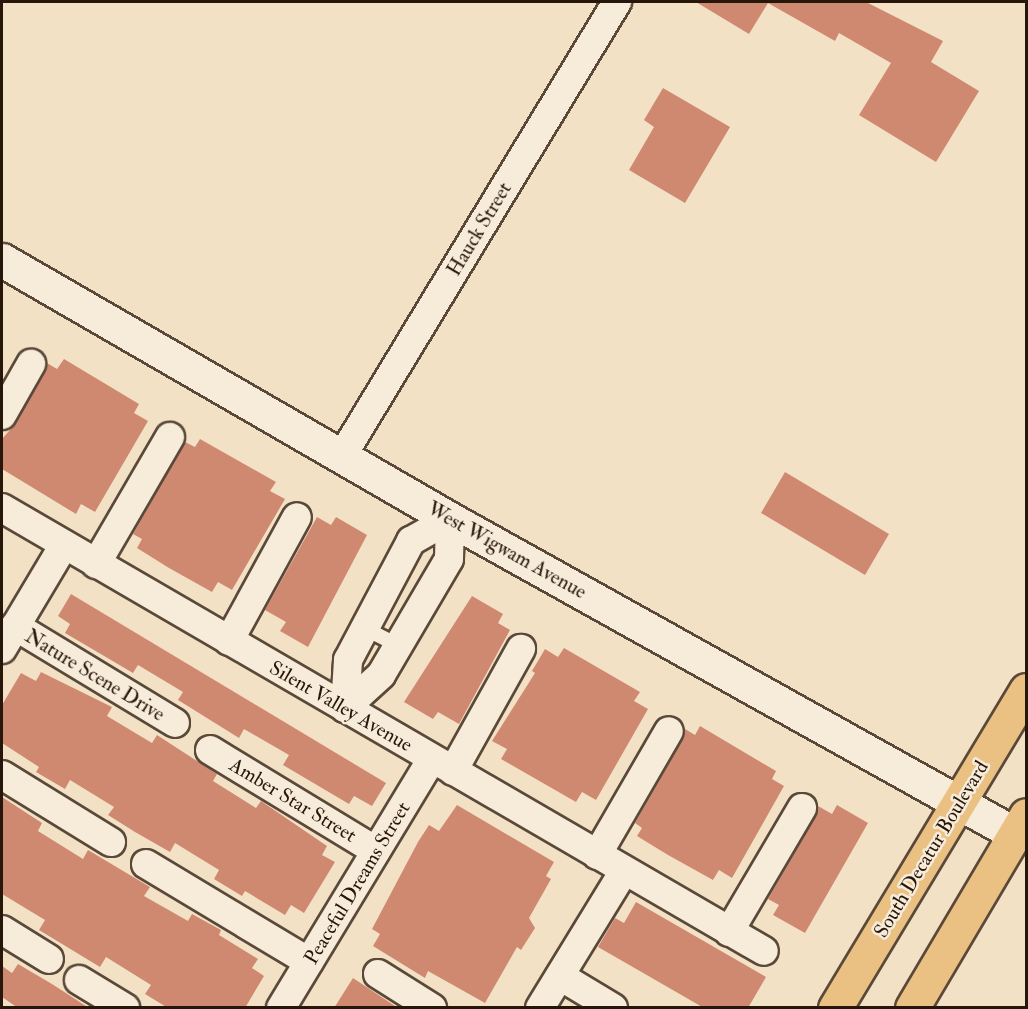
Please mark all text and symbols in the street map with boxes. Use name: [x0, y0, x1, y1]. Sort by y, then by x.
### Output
street label: Hauck Street: [442, 178, 516, 280]
street label: West Wigwam Avenue: [423, 496, 591, 604]
street label: Nature Scene Drive: [21, 624, 169, 726]
street label: Silent Valley Avenue: [265, 655, 417, 757]
street label: Amber Star Street: [225, 753, 361, 847]
street label: South Decatur Boulevard: [869, 756, 993, 942]
street label: Peaceful Dreams Street: [299, 797, 415, 969]

